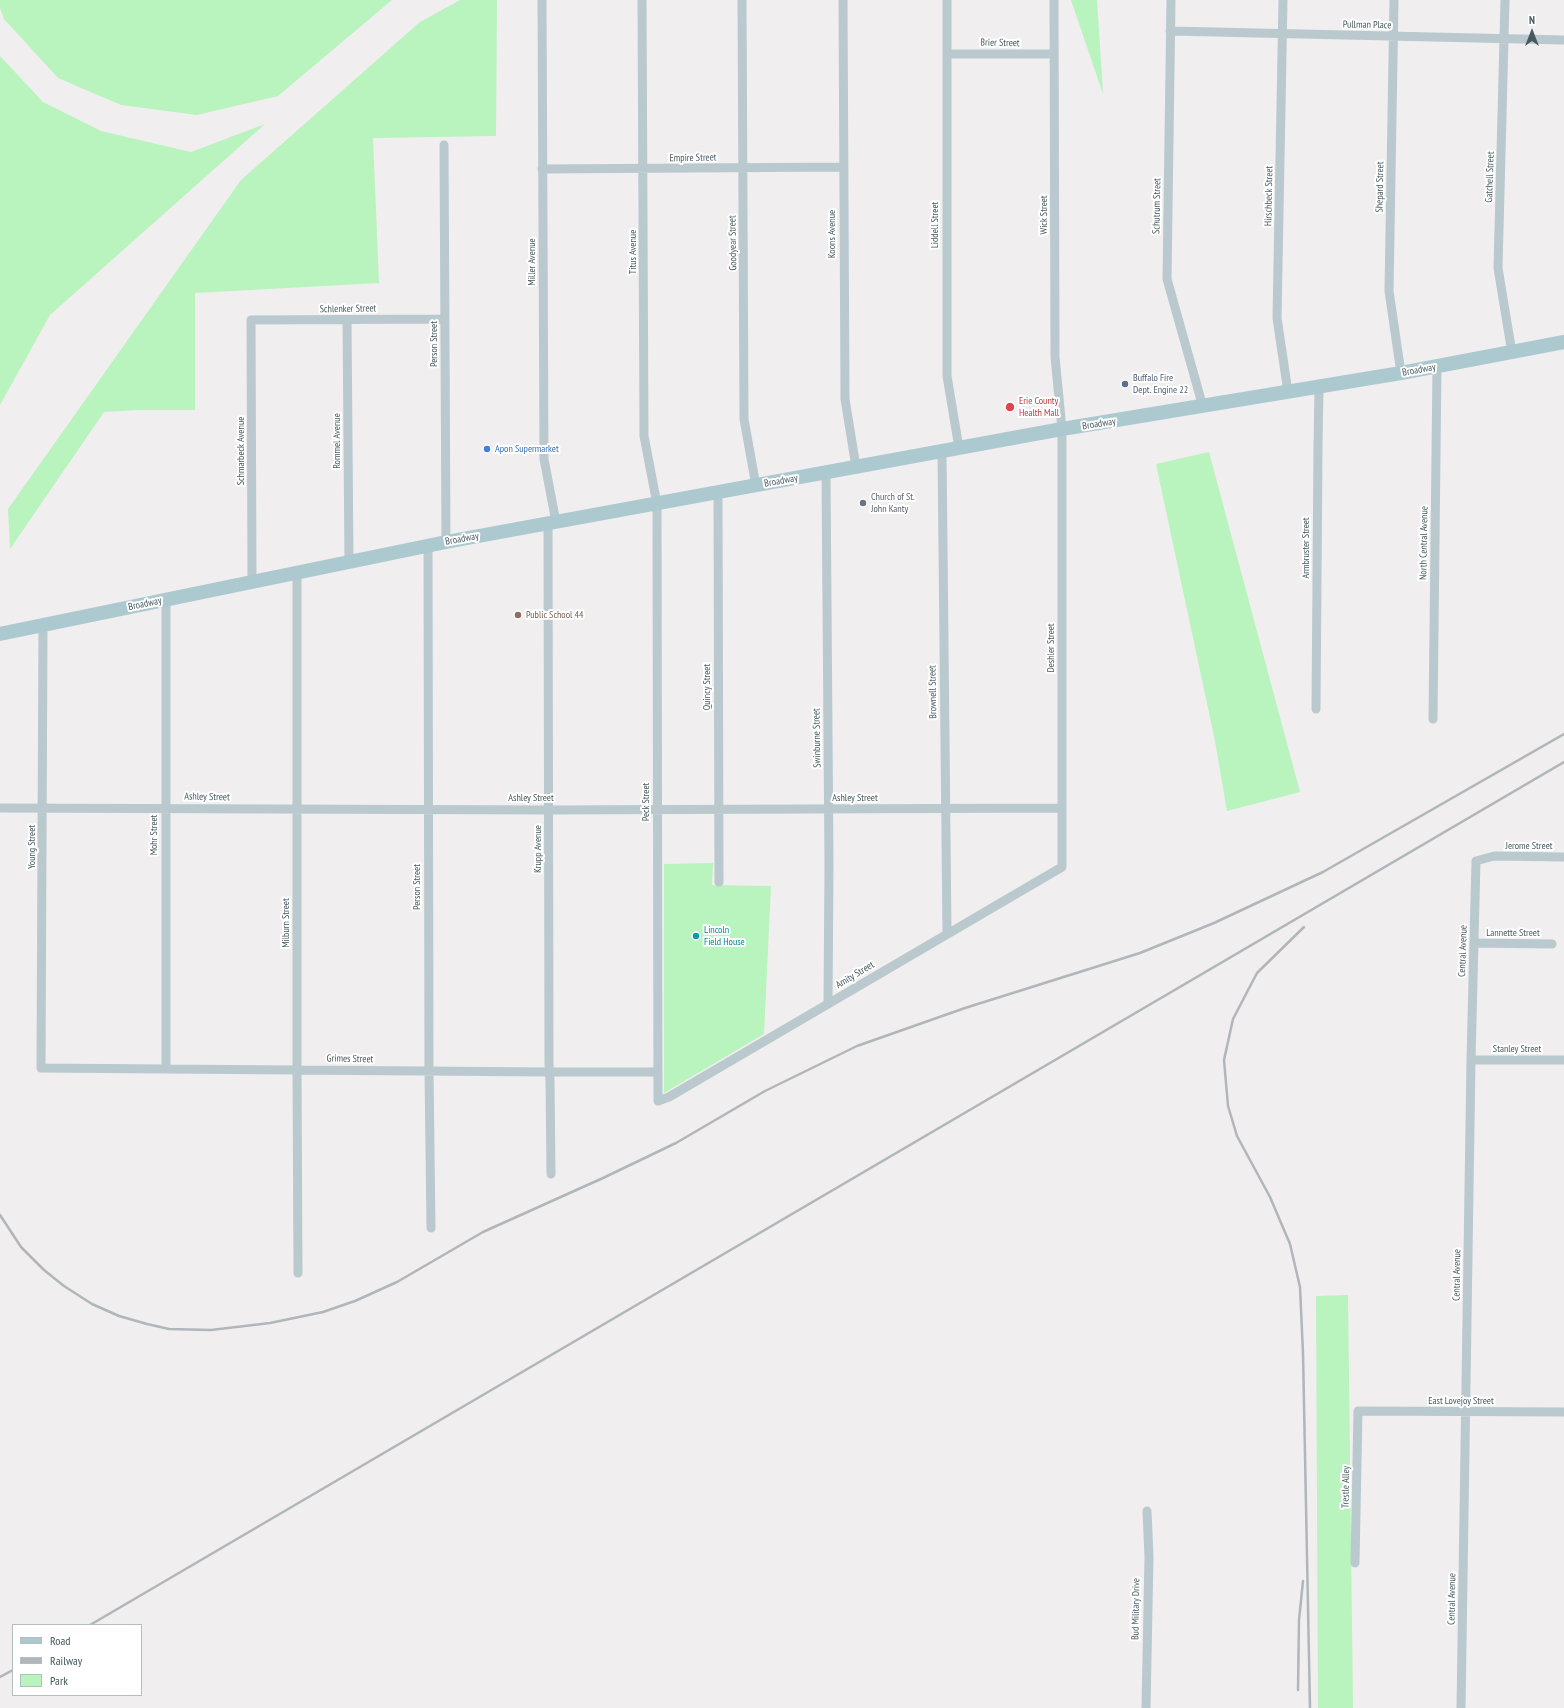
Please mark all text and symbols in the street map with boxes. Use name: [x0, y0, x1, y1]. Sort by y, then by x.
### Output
north arrow: [1512, 12, 1552, 52]
text: N: [1529, 13, 1535, 27]
street label: Pullman Place: [1343, 19, 1391, 31]
street label: Brier Street: [980, 37, 1020, 49]
street label: Gatchell Street: [1483, 151, 1497, 203]
street label: Empire Street: [669, 152, 717, 164]
street label: Shepard Street: [1374, 161, 1386, 213]
street label: Hirschbeck Street: [1262, 166, 1276, 226]
street label: Schutrum Street: [1151, 178, 1163, 234]
street label: Wick Street: [1038, 195, 1050, 235]
street label: Liddell Street: [929, 202, 941, 248]
street label: Koons Avenue: [826, 210, 838, 258]
street label: Goodyear Street: [727, 215, 739, 271]
street label: Titus Avenue: [627, 230, 639, 274]
street label: Miller Avenue: [526, 238, 538, 286]
street label: Schlenker Street: [320, 303, 376, 315]
street label: Person Street: [428, 321, 440, 367]
street label: Broadway: [1401, 361, 1437, 379]
place label: Buffalo Fire Dept. Engine 22: [1133, 372, 1188, 396]
marker: Buffalo Fire Dept. Engine 22: [1120, 379, 1130, 389]
place label: Erie County Health Mall: [1019, 395, 1059, 418]
marker: Erie County Health Mall: [1004, 401, 1016, 413]
street label: Rommel Avenue: [331, 413, 343, 469]
street label: Broadway: [1081, 415, 1117, 433]
street label: Schmarbeck Avenue: [235, 417, 247, 485]
place label: Apon Supermarket: [495, 443, 559, 455]
marker: Apon Supermarket: [482, 444, 492, 454]
street label: Broadway: [763, 472, 799, 490]
place label: Church of St. John Kanty: [871, 491, 915, 514]
marker: Church of St. John Kanty: [858, 498, 868, 508]
street label: North Central Avenue: [1417, 506, 1431, 580]
street label: Armbruster Street: [1300, 517, 1312, 579]
street label: Broadway: [444, 530, 480, 548]
street label: Broadway: [127, 595, 163, 613]
place label: Public School 44: [526, 609, 583, 621]
marker: Public School 44: [513, 610, 523, 620]
street label: Deshler Street: [1045, 623, 1057, 673]
street label: Quincy Street: [701, 664, 713, 710]
street label: Brownell Street: [927, 665, 939, 719]
street label: Swinburne Street: [810, 708, 824, 768]
street label: Peck Street: [640, 783, 652, 821]
street label: Ashley Street: [184, 791, 230, 803]
street label: Ashley Street: [508, 792, 554, 804]
street label: Ashley Street: [832, 792, 878, 804]
street label: Mohr Street: [148, 815, 160, 855]
street label: Young Street: [26, 825, 38, 869]
street label: Krupp Avenue: [532, 825, 544, 873]
street label: Jerome Street: [1505, 840, 1553, 852]
street label: Person Street: [411, 864, 423, 910]
street label: Milburn Street: [280, 898, 292, 948]
place label: Lincoln Field House: [704, 924, 745, 948]
street label: Central Avenue: [1456, 925, 1470, 977]
street label: Lannette Street: [1486, 927, 1540, 939]
marker: Lincoln Field House: [691, 931, 701, 941]
street label: Amity Street: [834, 959, 876, 991]
street label: Stanley Street: [1493, 1043, 1541, 1055]
street label: Grimes Street: [327, 1053, 373, 1065]
street label: Central Avenue: [1451, 1249, 1463, 1301]
street label: East Lovejoy Street: [1428, 1395, 1494, 1407]
street label: Trestle Alley: [1340, 1466, 1352, 1508]
street label: Central Avenue: [1446, 1573, 1458, 1625]
street label: Bud Military Drive: [1129, 1578, 1143, 1640]
legend: [12, 1624, 142, 1696]
text: Road: [50, 1633, 70, 1648]
text: Railway: [50, 1653, 82, 1668]
text: Park: [50, 1673, 68, 1688]

